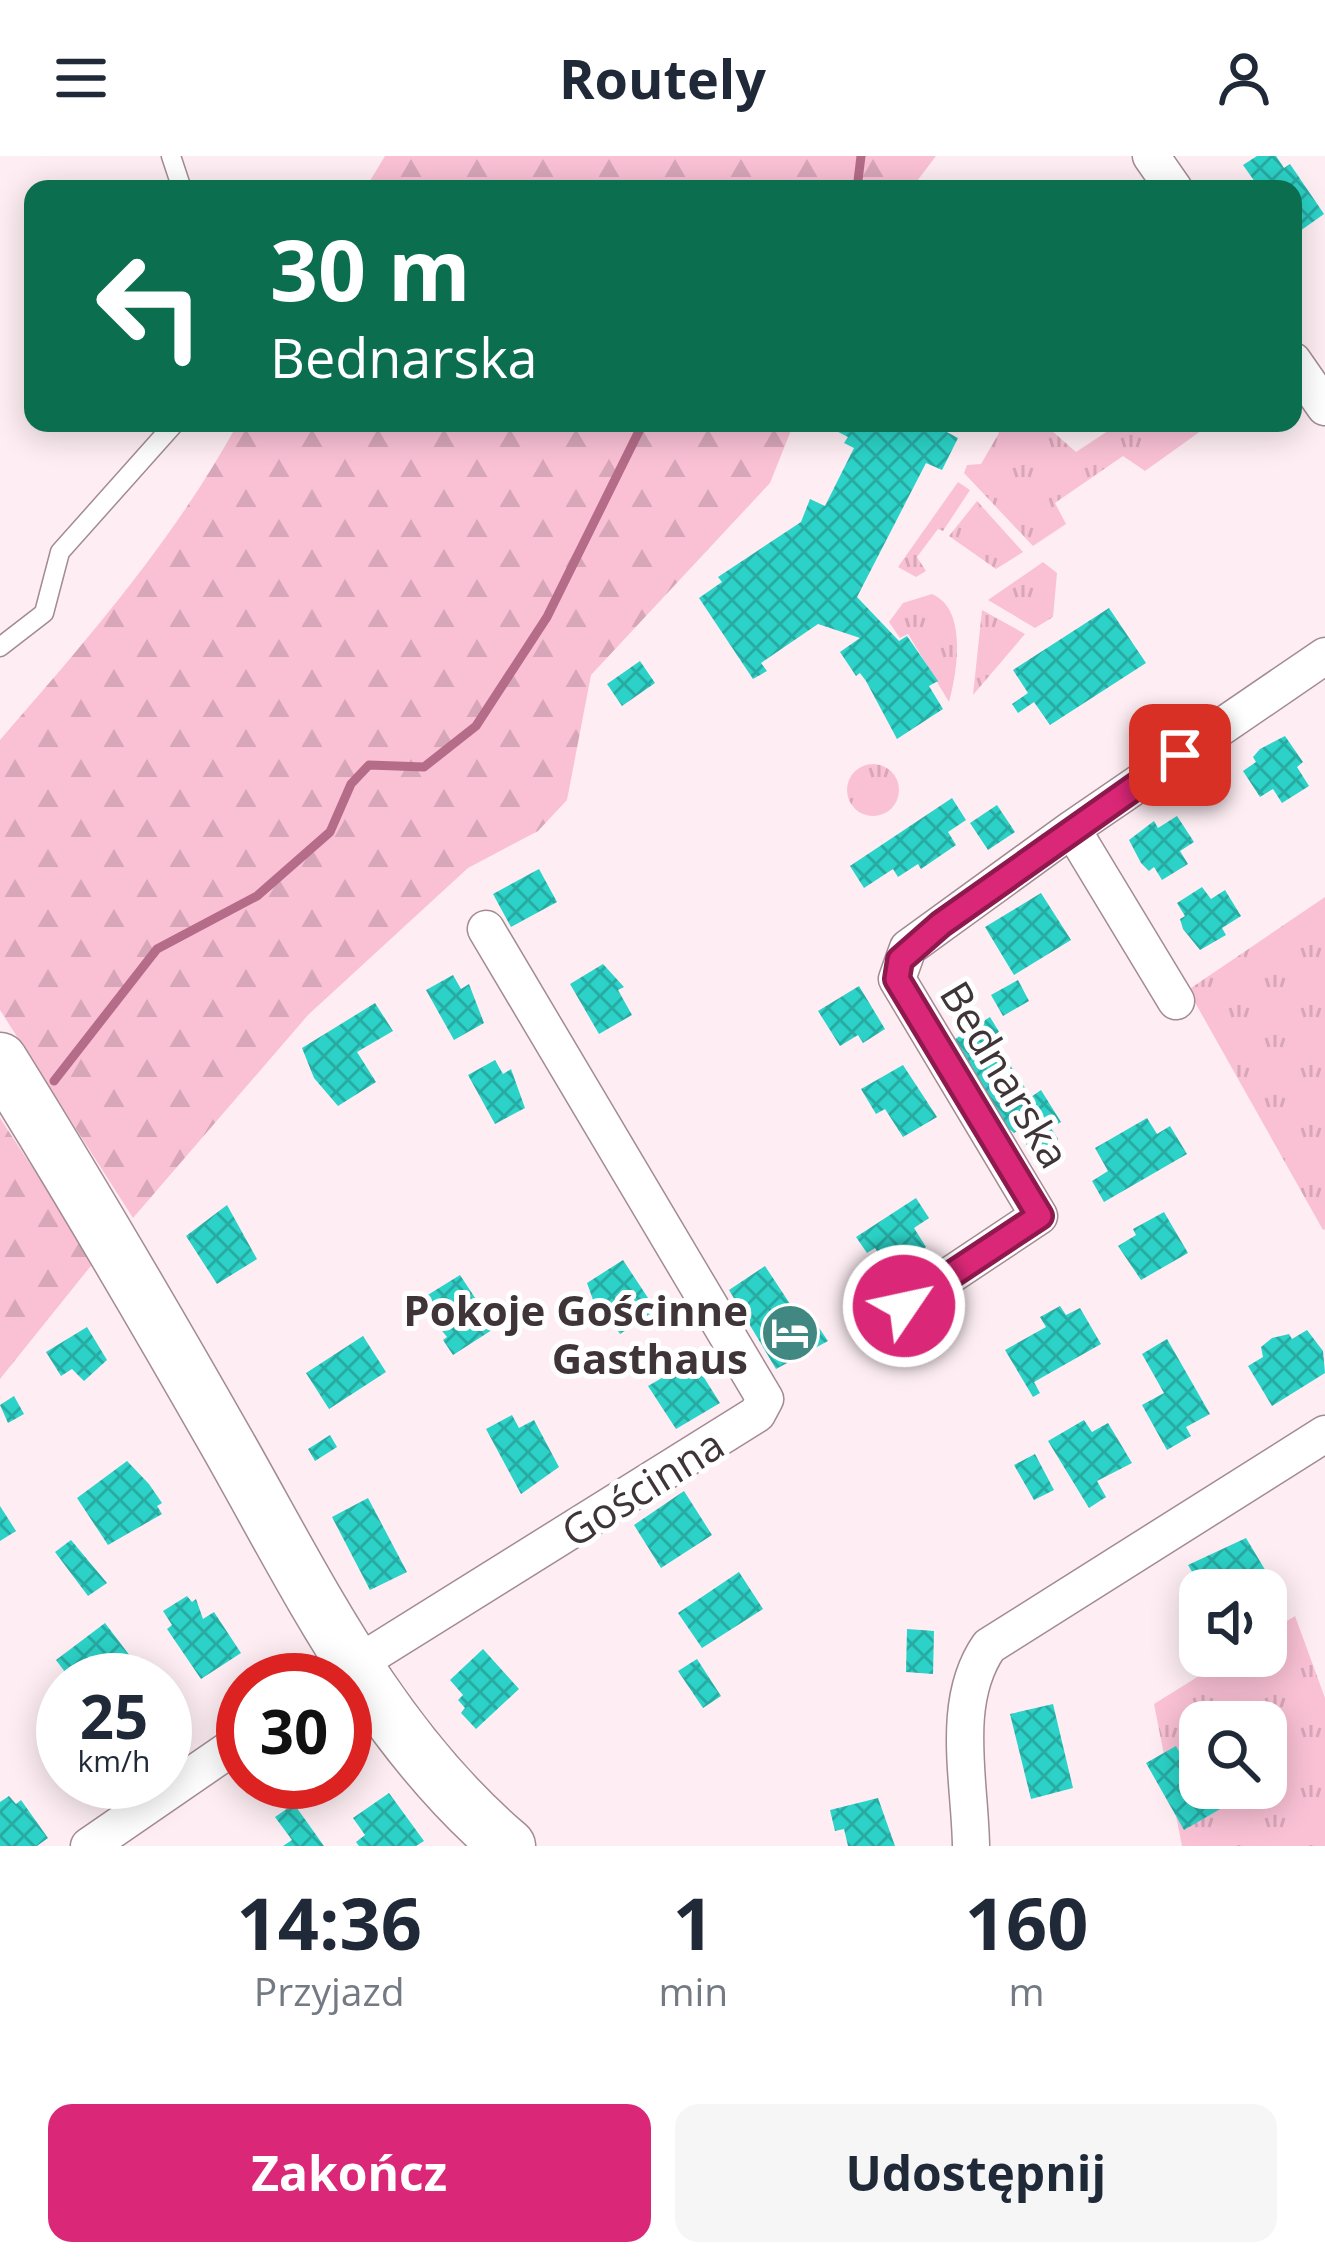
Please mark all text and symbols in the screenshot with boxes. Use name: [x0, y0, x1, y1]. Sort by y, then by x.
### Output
text: Routely: [559, 41, 766, 115]
icon: menu: [48, 45, 114, 111]
icon: person: [1211, 45, 1277, 111]
text: 30 m: [270, 211, 470, 326]
icon: left: [72, 228, 228, 384]
text: Bednarska: [270, 320, 538, 394]
pin: [1129, 704, 1231, 806]
icon: arrive: [1147, 722, 1213, 788]
street label: Bednarska: [928, 970, 1084, 1178]
position arrow: [841, 1243, 967, 1369]
place label: Pokoje Gościnne Gasthaus: [403, 1281, 748, 1386]
hotel icon: Pokoje Gościnne Gasthaus: [759, 1302, 821, 1364]
street label: Gościnna: [550, 1415, 734, 1559]
map controls: [1179, 1569, 1287, 1809]
button: sound: [1179, 1569, 1287, 1677]
speed limit sign: 30: [216, 1653, 372, 1809]
text: 25: [80, 1675, 148, 1757]
button: search: [1179, 1701, 1287, 1809]
text: km/h: [78, 1740, 150, 1781]
text: 14:36: [237, 1873, 422, 1971]
text: 1: [673, 1873, 714, 1971]
text: 160: [965, 1873, 1088, 1971]
text: Przyjazd: [254, 1964, 405, 2017]
text: min: [658, 1964, 728, 2017]
text: m: [1009, 1964, 1045, 2017]
button: Zakończ: [48, 2104, 651, 2242]
button: Udostępnij: [675, 2104, 1277, 2242]

